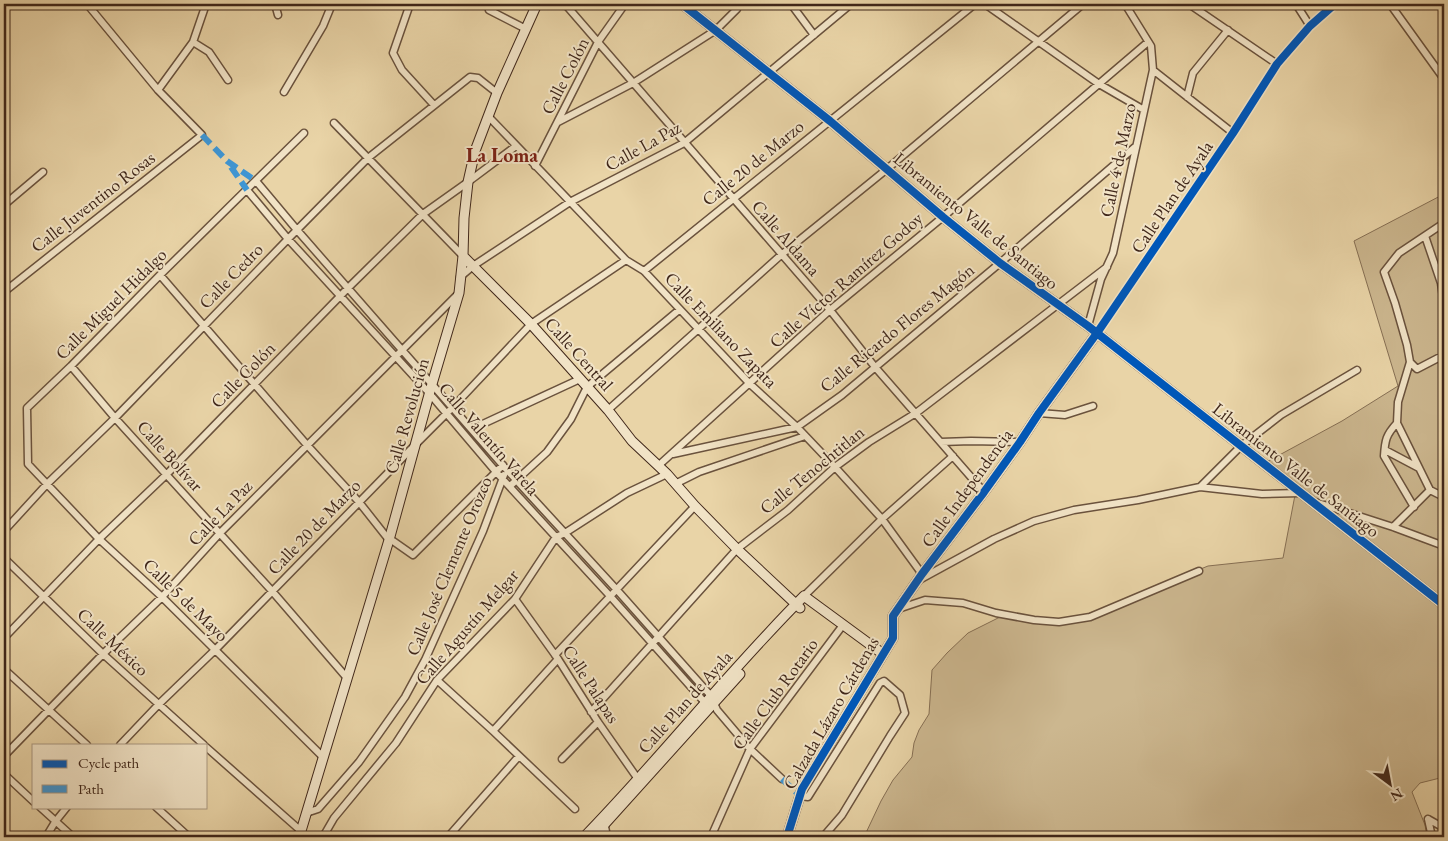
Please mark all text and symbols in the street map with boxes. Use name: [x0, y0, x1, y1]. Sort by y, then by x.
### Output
street label: Calle Colón: [535, 33, 594, 118]
street label: Calle 4 de Marzo: [1094, 101, 1141, 219]
street label: Calle 20 de Marzo: [697, 114, 808, 211]
street label: Calle La Paz: [601, 115, 685, 176]
street label: Calle Plan de Ayala: [1125, 135, 1218, 257]
district label: La Loma: [466, 142, 538, 168]
street label: Calle Juventino Rosas: [26, 146, 160, 257]
street label: Libramiento Valle de Santiago: [889, 147, 1064, 294]
street label: Calle Aldama: [747, 195, 826, 281]
street label: Calle Víctor Ramírez Godoy: [764, 207, 927, 353]
street label: Calle Cedro: [194, 238, 268, 313]
street label: Calle Miguel Hidalgo: [50, 243, 171, 364]
street label: Calle Ricardo Flores Magón: [815, 258, 979, 397]
street label: Calle Emiliano Zapata: [660, 267, 783, 393]
street label: Calle Central: [540, 312, 619, 395]
street label: Calle Colón: [205, 336, 280, 413]
street label: Calle Revolución: [379, 355, 434, 476]
street label: Calle Valentín Varela: [434, 377, 545, 501]
street label: Libramiento Valle de Santiago: [1208, 397, 1385, 542]
street label: Calle Bolívar: [132, 415, 208, 496]
street label: Calle Tenochtitlan: [755, 420, 869, 519]
street label: Calle Independencia: [916, 423, 1018, 552]
street label: Calle José Clemente Orozco: [400, 473, 497, 659]
street label: Calle 20 de Marzo: [262, 474, 365, 579]
street label: Calle La Paz: [182, 475, 257, 551]
street label: Calle 5 de Mayo: [139, 553, 234, 646]
street label: Calle Agustín Melgar: [410, 564, 523, 689]
street label: Calle México: [73, 603, 154, 681]
street label: Calzada Lázaro Cárdenas: [777, 632, 884, 793]
street label: Calle Club Rotario: [726, 633, 823, 754]
street label: Calle Palapas: [558, 640, 625, 727]
street label: Calle Plan de Ayala: [632, 645, 738, 758]
legend: [32, 744, 208, 808]
text: Cycle path: [78, 753, 140, 772]
north arrow: [1366, 758, 1416, 808]
text: Path: [78, 779, 104, 798]
text: N: [1387, 784, 1406, 806]

